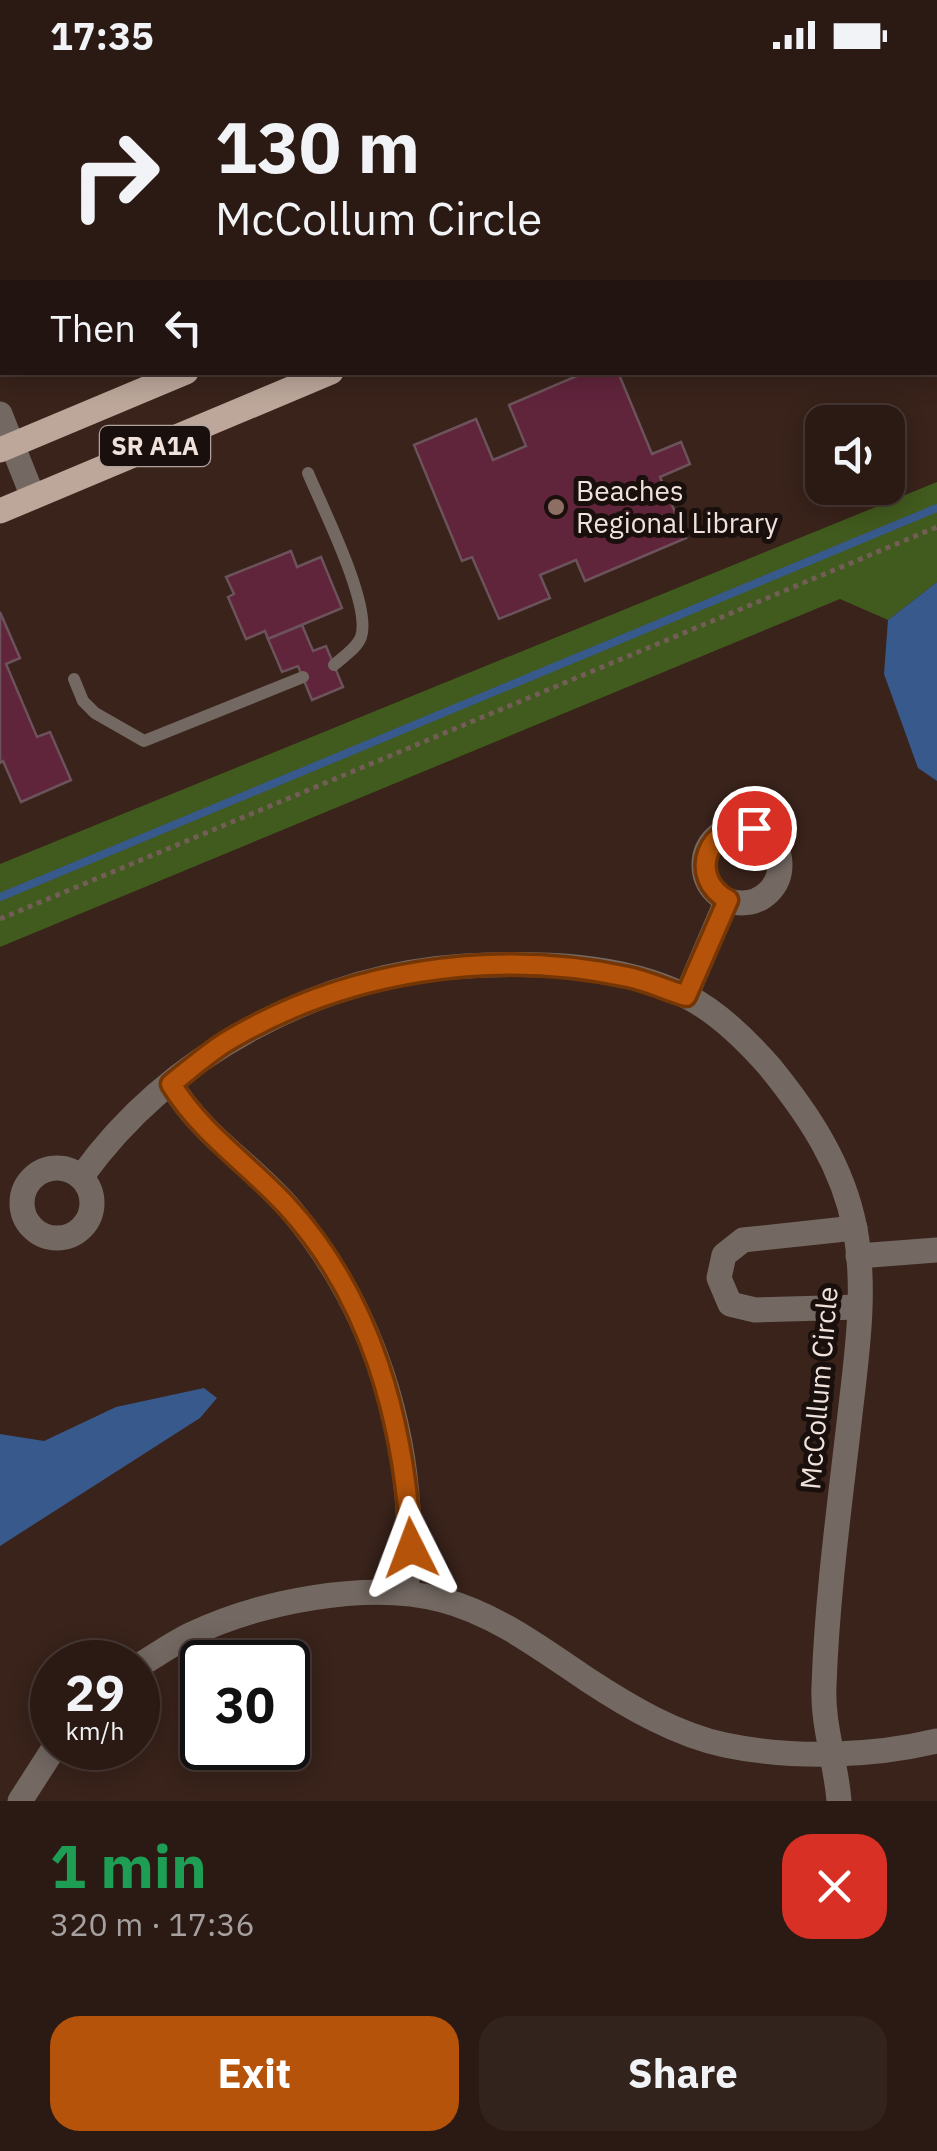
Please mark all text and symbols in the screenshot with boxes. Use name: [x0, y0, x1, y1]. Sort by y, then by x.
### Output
text: 17:35: [50, 11, 154, 60]
text: 130 m: [215, 101, 420, 192]
icon: right: [50, 110, 180, 240]
text: McCollum Circle: [215, 189, 542, 247]
icon: left: [156, 300, 211, 355]
text: Then: [50, 303, 136, 352]
map controls: [805, 405, 905, 505]
button: sound: [805, 405, 905, 505]
road number: SR A1A: [100, 426, 210, 466]
place label: Beaches Regional Library: [576, 472, 778, 541]
marker: Beaches Regional Library: [545, 496, 567, 518]
pin: [712, 786, 797, 871]
icon: arrive: [727, 801, 782, 856]
street label: McCollum Circle: [791, 1285, 846, 1491]
position arrow: [359, 1496, 463, 1600]
speed limit sign: 30: [180, 1640, 310, 1770]
text: 29: [65, 1660, 125, 1725]
text: km/h: [66, 1714, 124, 1747]
text: 1 min: [50, 1826, 207, 1905]
button: close: [782, 1834, 887, 1939]
text: 320 m · 17:36: [50, 1903, 255, 1945]
button: Exit: [50, 2016, 459, 2131]
button: Share: [479, 2016, 887, 2131]

